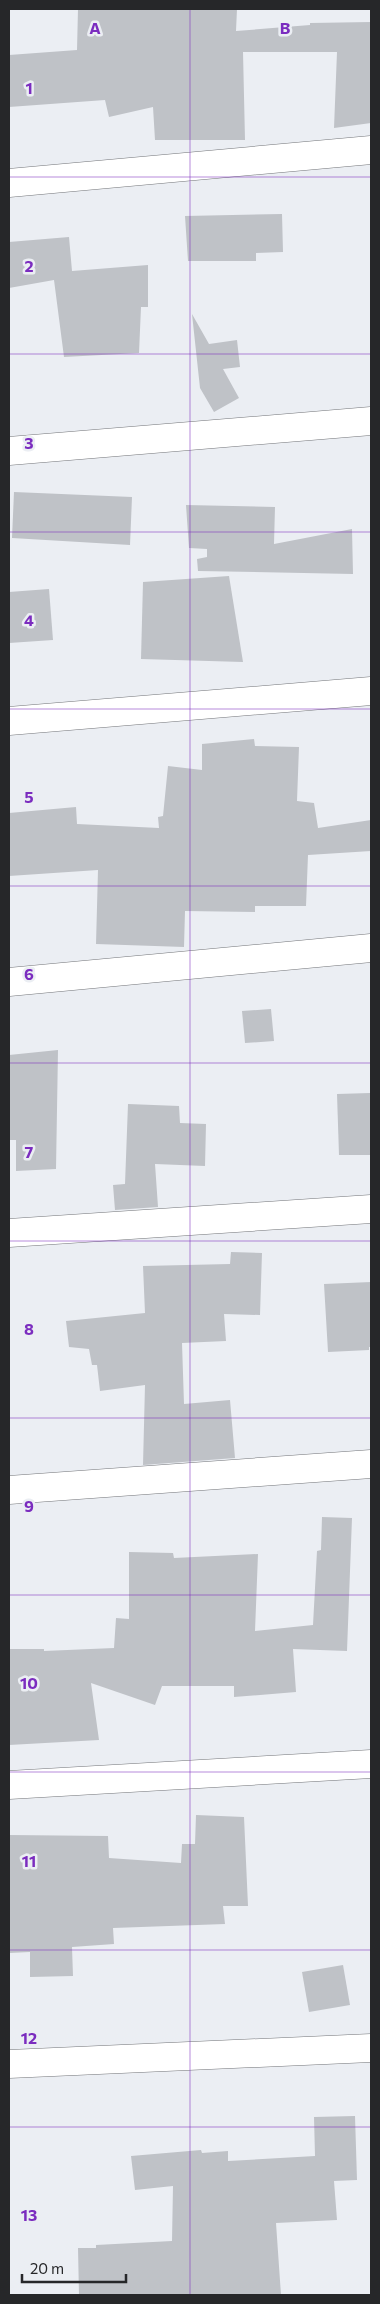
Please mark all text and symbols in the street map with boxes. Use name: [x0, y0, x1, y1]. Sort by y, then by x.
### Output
text: A: [89, 18, 101, 37]
text: B: [280, 18, 291, 37]
text: 1: [25, 78, 33, 97]
text: 2: [24, 256, 34, 275]
text: 3: [24, 433, 34, 452]
text: 4: [24, 610, 34, 629]
text: 5: [24, 787, 34, 806]
text: 6: [24, 964, 34, 983]
text: 7: [25, 1142, 34, 1161]
text: 8: [24, 1319, 34, 1338]
text: 9: [24, 1496, 34, 1515]
text: 10: [20, 1673, 38, 1692]
text: 11: [22, 1851, 36, 1870]
text: 12: [21, 2028, 37, 2047]
text: 13: [21, 2205, 37, 2224]
scale bar: [22, 2252, 126, 2284]
text: 20 m: [30, 2259, 64, 2277]

